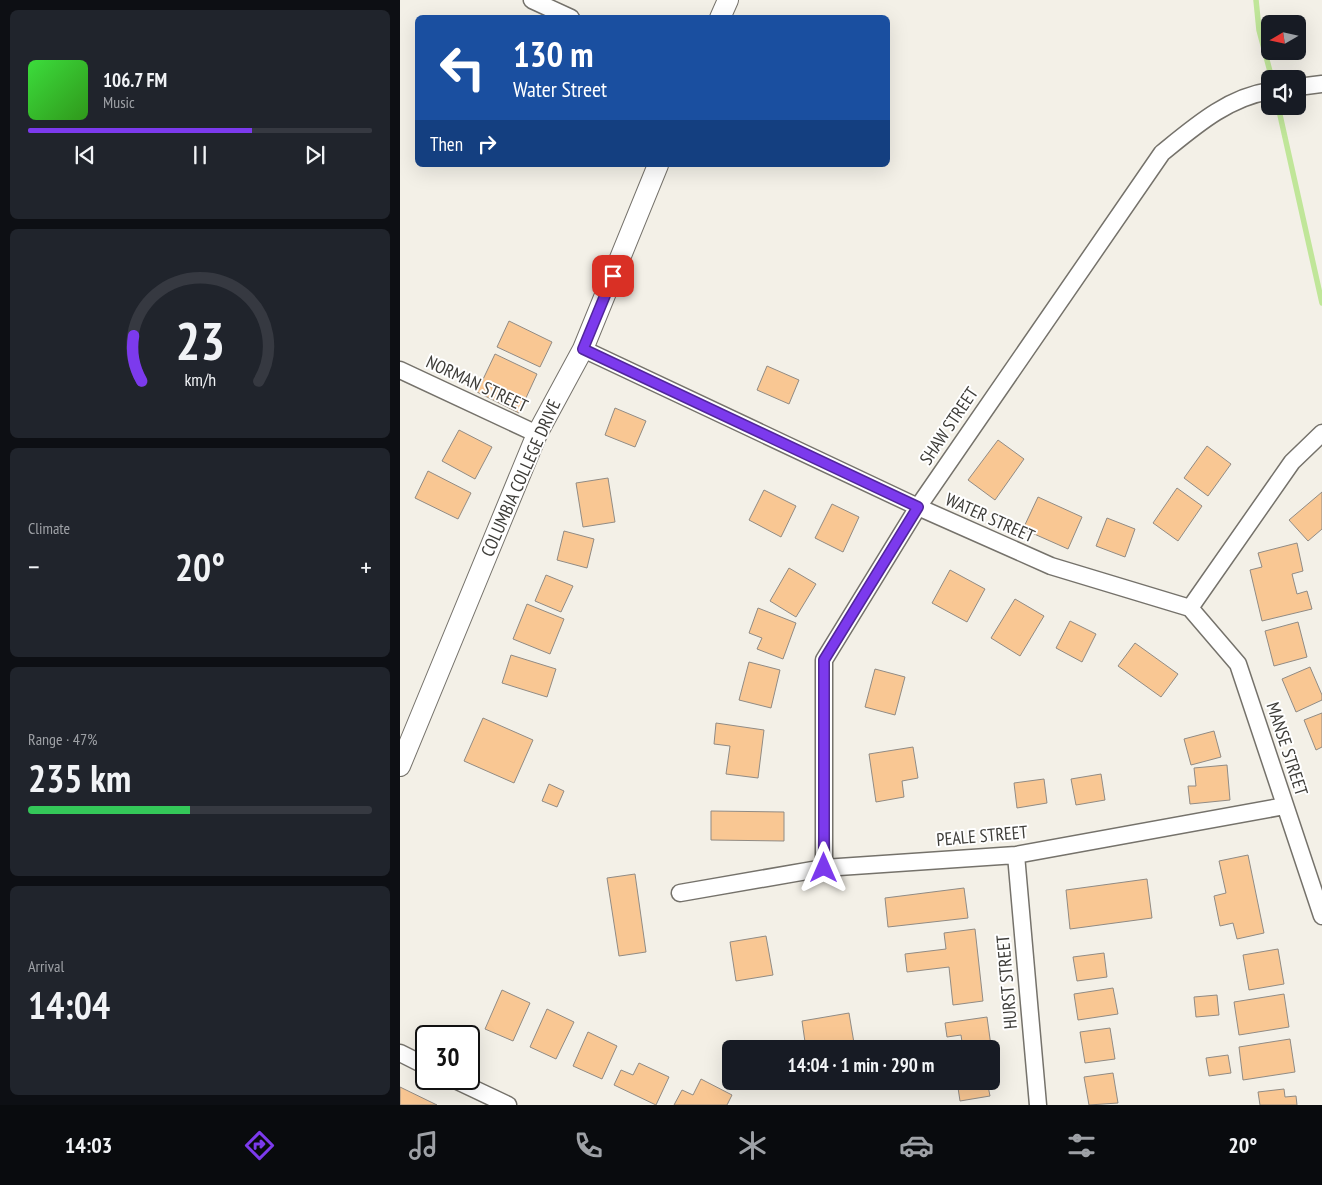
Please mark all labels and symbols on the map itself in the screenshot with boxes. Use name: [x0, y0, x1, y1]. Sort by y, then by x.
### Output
north arrow: [1261, 15, 1306, 60]
pin: [592, 255, 634, 297]
street label: NORMAN STREET: [423, 350, 532, 417]
street label: SHAW STREET: [914, 382, 983, 469]
street label: COLUMBIA COLLEGE DRIVE: [476, 396, 566, 560]
street label: WATER STREET: [942, 488, 1038, 547]
street label: MANSE STREET: [1262, 699, 1313, 798]
street label: PEALE STREET: [936, 820, 1028, 851]
position arrow: [797, 841, 849, 893]
street label: HURST STREET: [991, 934, 1022, 1030]
speed limit sign: 30: [415, 1025, 480, 1090]

